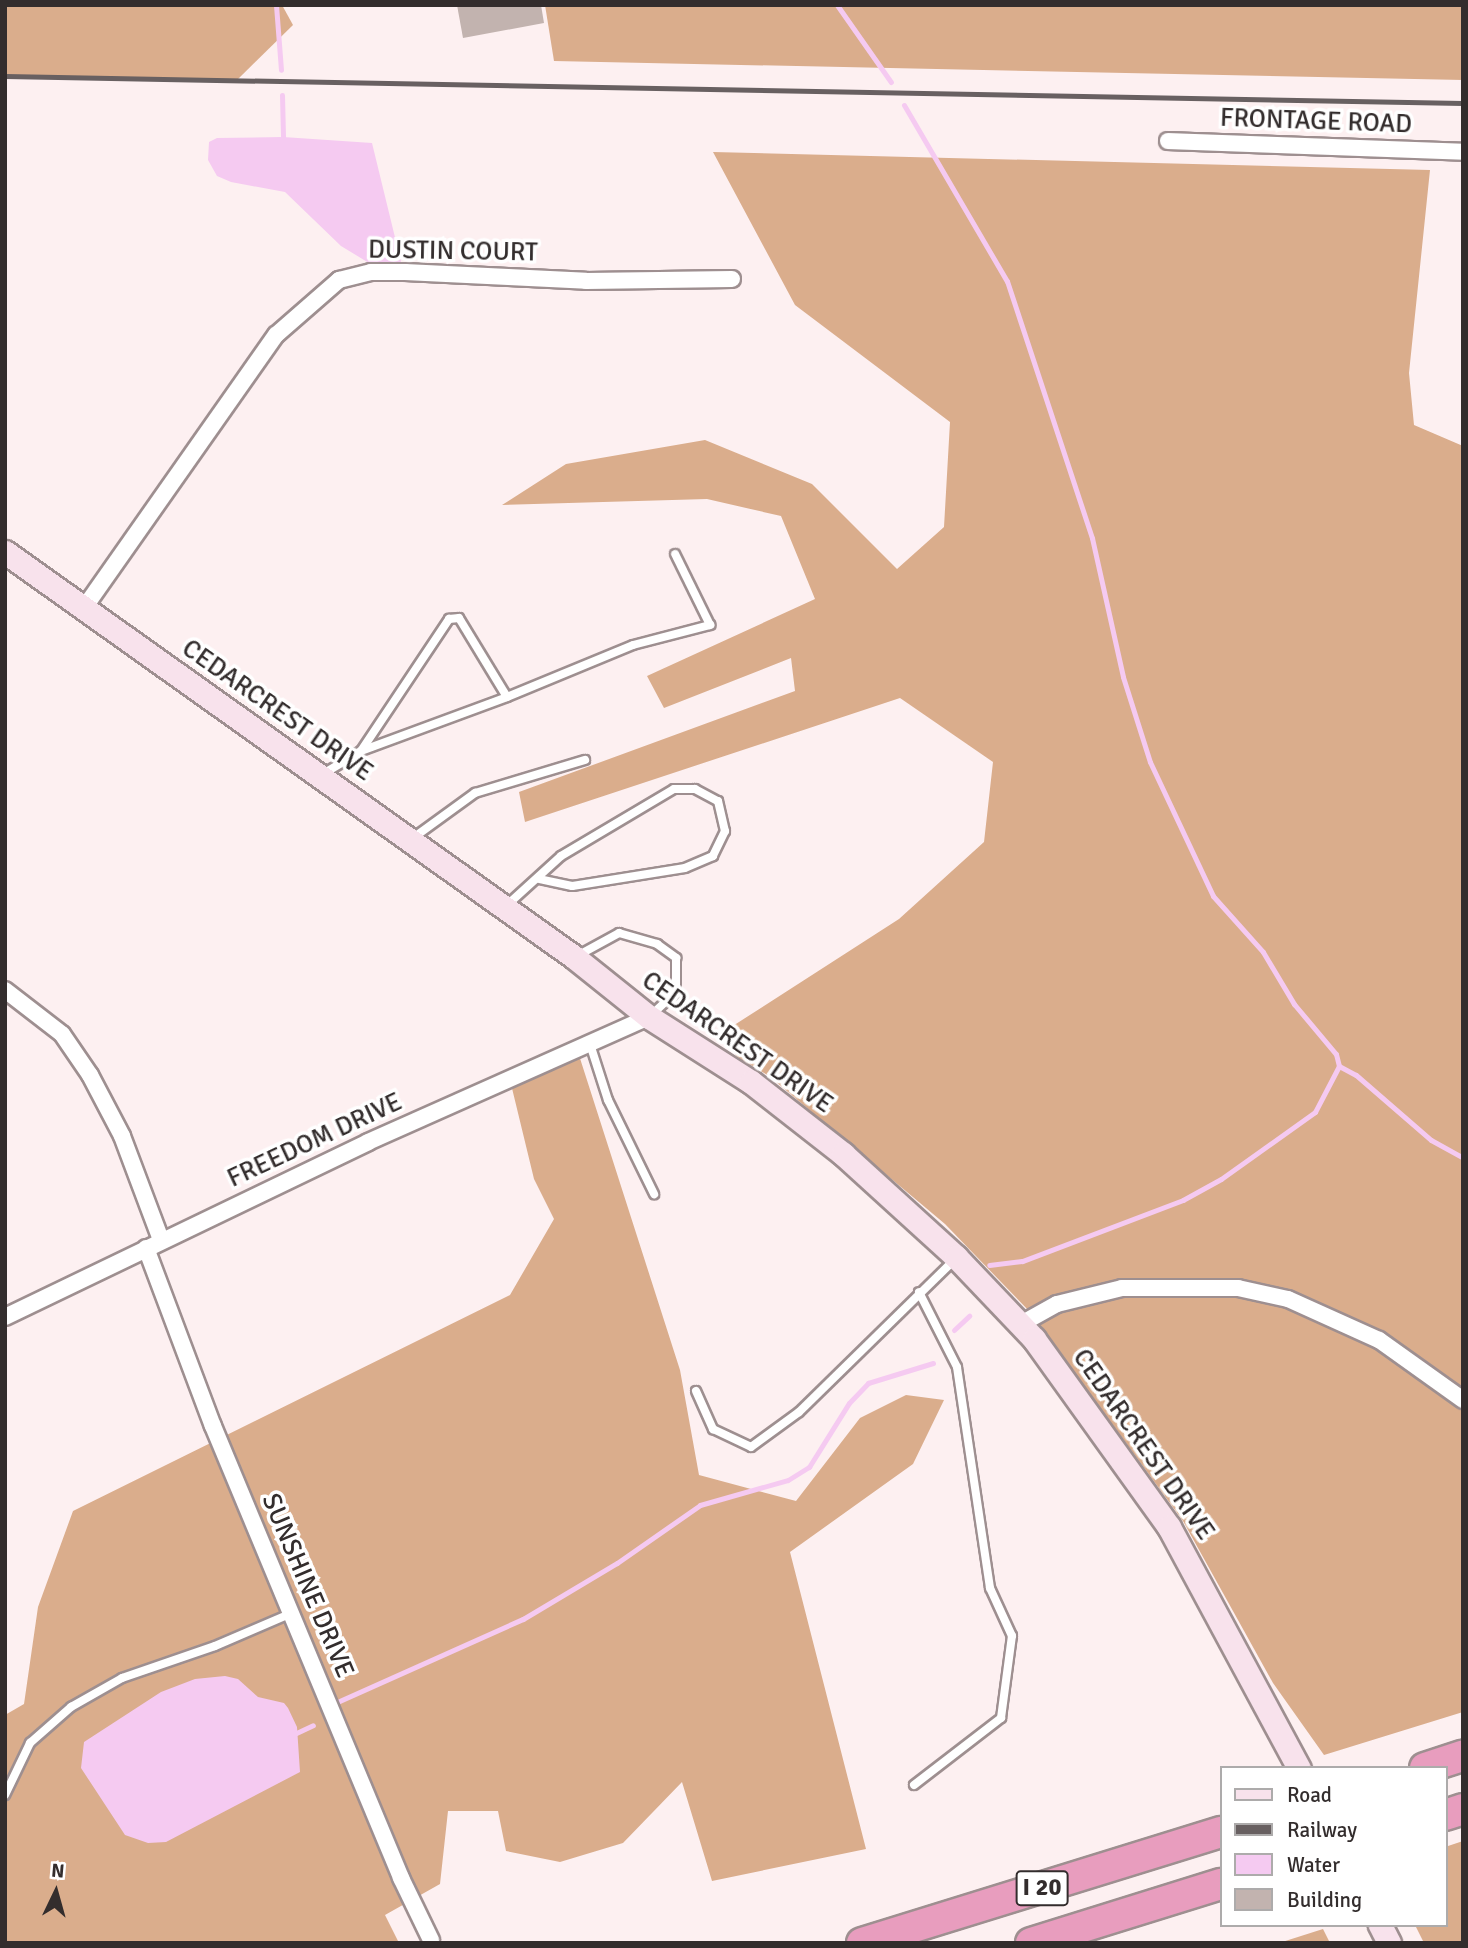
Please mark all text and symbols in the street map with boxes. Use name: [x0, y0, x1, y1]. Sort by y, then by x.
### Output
street label: FRONTAGE ROAD: [1219, 103, 1413, 141]
street label: DUSTIN COURT: [368, 235, 538, 269]
street label: CEDARCREST DRIVE: [175, 633, 379, 789]
street label: CEDARCREST DRIVE: [635, 965, 839, 1121]
street label: FREEDOM DRIVE: [223, 1087, 407, 1195]
street label: CEDARCREST DRIVE: [1065, 1343, 1221, 1547]
street label: SUNSHINE DRIVE: [254, 1489, 360, 1683]
legend: [1220, 1766, 1447, 1927]
text: Road: [1287, 1782, 1332, 1808]
text: Railway: [1287, 1817, 1357, 1843]
text: Water: [1287, 1852, 1340, 1878]
north arrow: [21, 1857, 91, 1927]
text: N: [50, 1859, 65, 1884]
road number: I 20: [1014, 1868, 1070, 1909]
text: Building: [1287, 1887, 1362, 1913]

